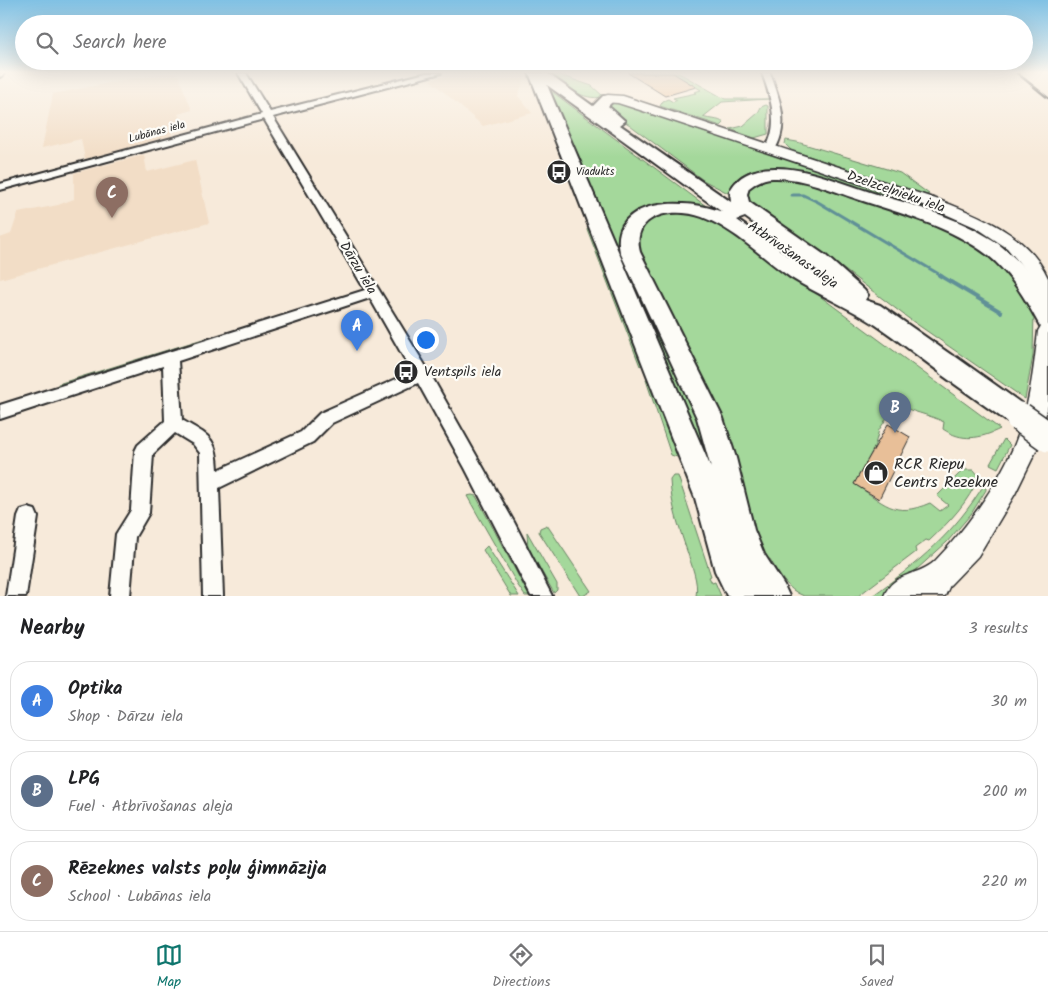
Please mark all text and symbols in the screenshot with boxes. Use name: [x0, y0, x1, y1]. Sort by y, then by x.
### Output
search box: [15, 15, 1033, 70]
text: Search here: [73, 28, 167, 58]
icon: search: [33, 29, 61, 57]
street label: Lubānas iela: [127, 116, 187, 148]
bus stop icon: Viadukts: [546, 159, 572, 185]
place label: Viadukts: [576, 163, 615, 181]
street label: Dzelzceļnieku iela: [844, 165, 948, 219]
pin: C: [96, 177, 128, 218]
street label: Atbrīvošanas aleja: [743, 216, 843, 294]
street label: Dārzu iela: [334, 237, 382, 299]
pin: A: [341, 310, 373, 351]
your location: [413, 327, 439, 353]
bus stop icon: Ventspils iela: [393, 359, 419, 385]
place label: Ventspils iela: [424, 361, 501, 383]
pin: B: [879, 392, 911, 433]
place label: RCR Riepu Centrs Rezekne: [894, 452, 998, 495]
shop icon: RCR Riepu Centrs Rezekne: [863, 460, 889, 486]
text: Nearby: [20, 612, 85, 645]
text: 3 results: [969, 616, 1028, 641]
text: Optika: [68, 674, 123, 704]
text: A: [32, 689, 42, 714]
text: 30 m: [991, 689, 1027, 714]
text: Shop · Dārzu iela: [68, 704, 183, 729]
text: LPG: [68, 764, 100, 794]
text: B: [32, 779, 42, 804]
text: 200 m: [983, 779, 1027, 804]
text: Fuel · Atbrīvošanas aleja: [68, 794, 233, 819]
text: Rēzeknes valsts poļu ģimnāzija: [68, 854, 327, 884]
text: C: [32, 869, 42, 894]
text: 220 m: [981, 869, 1027, 894]
text: School · Lubānas iela: [68, 884, 211, 909]
tab: Map: [155, 941, 183, 993]
tab: Directions: [492, 941, 550, 993]
tab: Saved: [860, 941, 893, 993]

